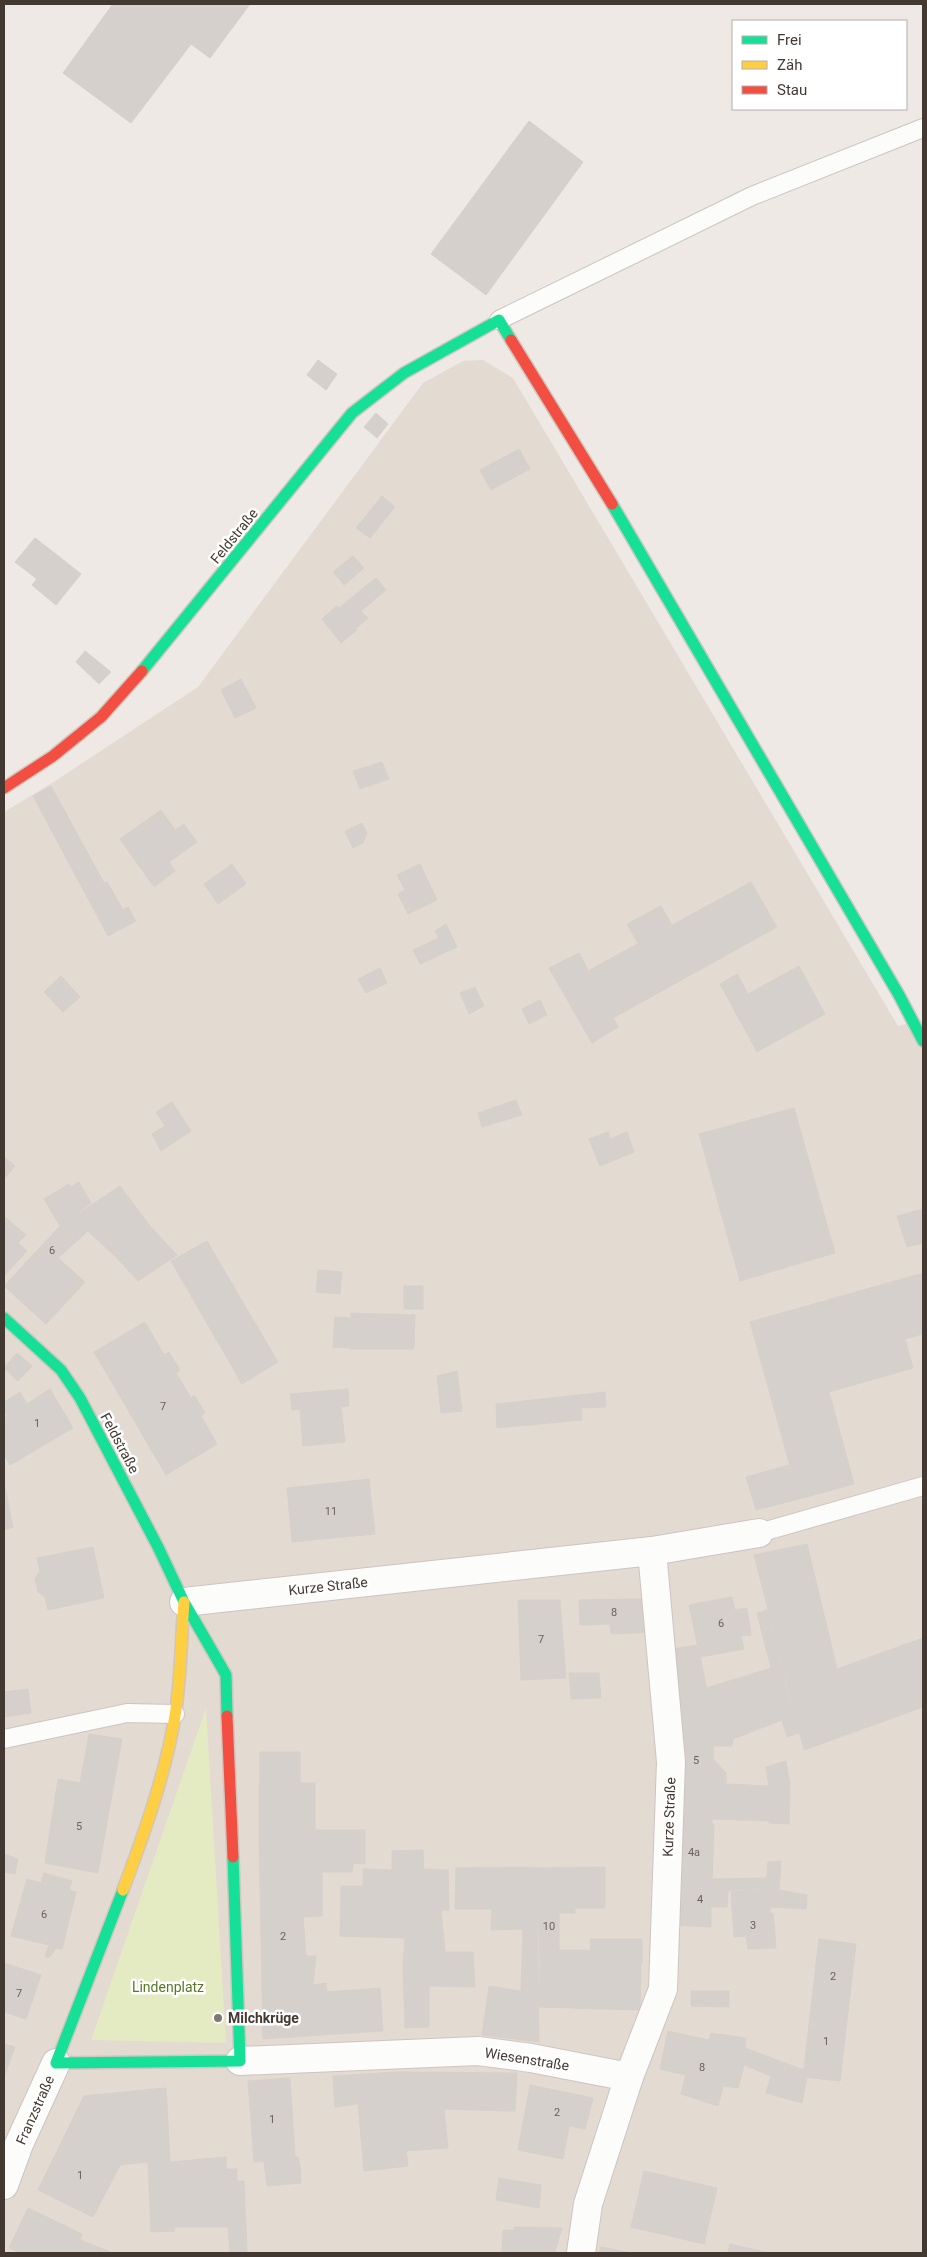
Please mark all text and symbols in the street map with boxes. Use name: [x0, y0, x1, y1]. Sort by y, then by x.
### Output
legend: [732, 20, 907, 110]
text: Frei: [777, 31, 802, 49]
text: Zäh: [777, 56, 802, 74]
text: Stau: [777, 81, 807, 99]
street label: Feldstraße: [207, 505, 261, 567]
house number: 6: [49, 1244, 55, 1257]
house number: 7: [160, 1400, 166, 1413]
street label: Feldstraße: [97, 1410, 143, 1476]
house number: 1: [34, 1417, 40, 1430]
house number: 11: [325, 1505, 337, 1518]
street label: Kurze Straße: [288, 1574, 368, 1598]
house number: 8: [611, 1606, 617, 1619]
house number: 6: [718, 1617, 724, 1630]
house number: 7: [538, 1633, 544, 1646]
house number: 5: [693, 1754, 699, 1767]
street label: Kurze Straße: [660, 1777, 678, 1857]
house number: 5: [76, 1820, 82, 1833]
house number: 4a: [688, 1846, 700, 1859]
house number: 4: [697, 1893, 703, 1906]
house number: 6: [41, 1908, 47, 1921]
house number: 3: [750, 1919, 756, 1932]
house number: 10: [543, 1920, 555, 1933]
house number: 2: [280, 1930, 286, 1943]
house number: 2: [830, 1970, 836, 1983]
park label: Lindenplatz: [132, 1979, 204, 1995]
house number: 7: [16, 1987, 22, 2000]
place label: Milchkrüge: [228, 2010, 299, 2026]
marker: Milchkrüge: [212, 2012, 224, 2024]
house number: 1: [823, 2035, 829, 2048]
street label: Wiesenstraße: [484, 2044, 570, 2074]
house number: 8: [699, 2061, 705, 2074]
street label: Franzstraße: [13, 2073, 57, 2147]
house number: 2: [554, 2106, 560, 2119]
house number: 1: [269, 2113, 275, 2126]
house number: 1: [77, 2169, 83, 2182]

